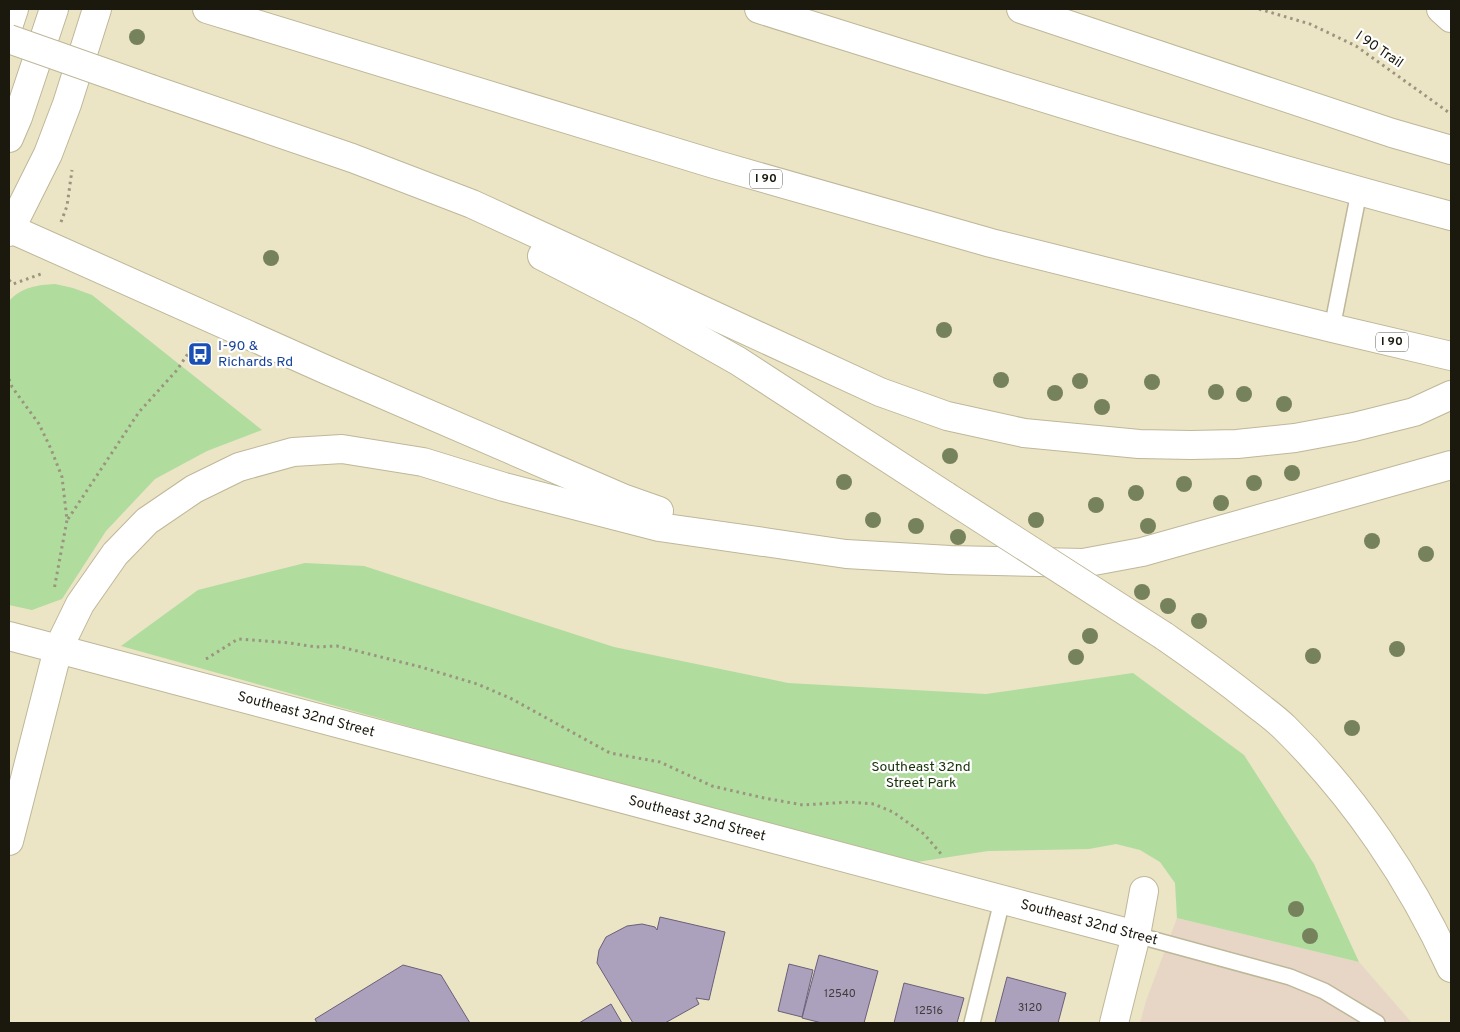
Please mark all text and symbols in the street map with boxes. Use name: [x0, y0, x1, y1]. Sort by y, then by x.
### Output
street label: I 90 Trail: [1352, 28, 1406, 72]
road number: I 90: [750, 170, 782, 188]
road number: I 90: [1376, 332, 1408, 352]
place label: I-90 & Richards Rd: [218, 338, 293, 371]
bus stop icon: I-90 & Richards Rd: [187, 341, 213, 367]
street label: Southeast 32nd Street: [236, 689, 376, 741]
park label: Southeast 32nd Street Park: [871, 759, 971, 792]
street label: Southeast 32nd Street: [627, 793, 767, 845]
street label: Southeast 32nd Street: [1019, 897, 1159, 949]
house number: 12540: [824, 987, 856, 1001]
house number: 3120: [1018, 1001, 1042, 1015]
house number: 12516: [915, 1004, 943, 1018]

